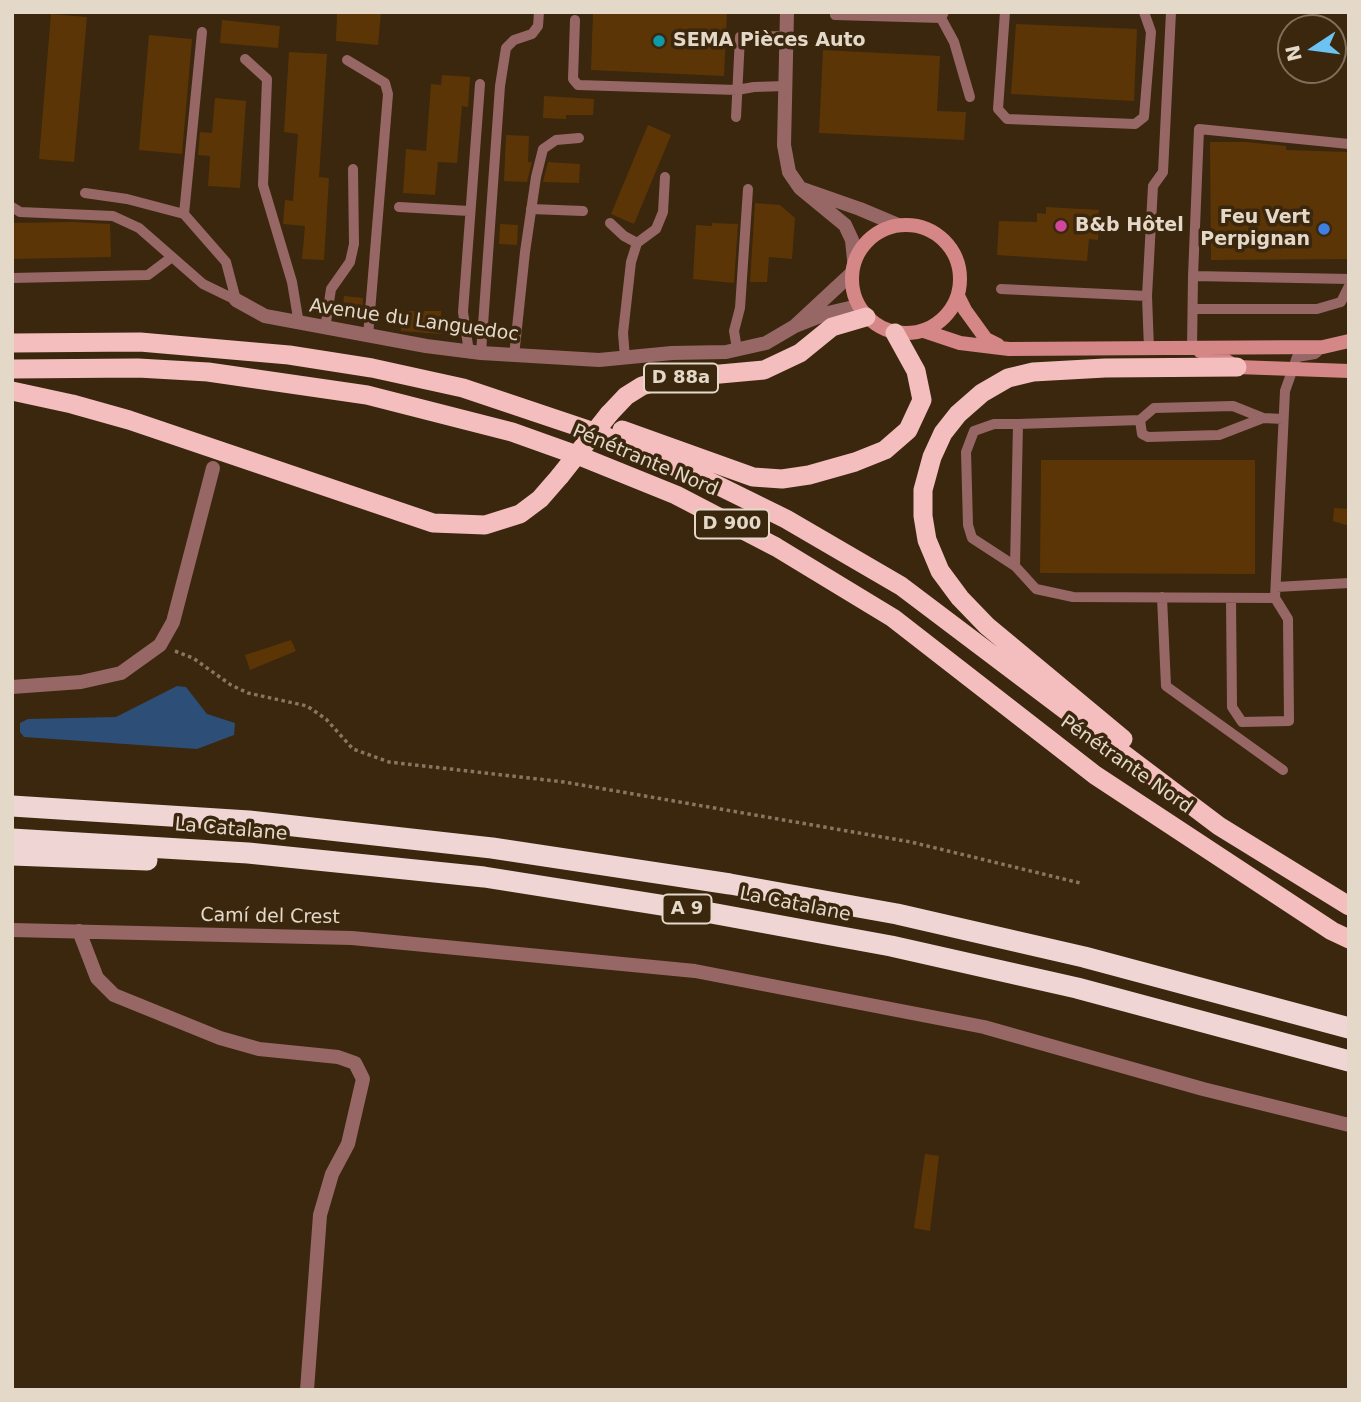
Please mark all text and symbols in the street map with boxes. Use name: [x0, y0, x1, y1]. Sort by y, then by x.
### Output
north arrow: [1277, 14, 1347, 84]
place label: SEMA Pièces Auto: [673, 30, 866, 52]
marker: SEMA Pièces Auto: [651, 33, 667, 49]
text: N: [1281, 43, 1306, 63]
place label: Feu Vert Perpignan: [1200, 207, 1310, 251]
place label: B&b Hôtel: [1075, 215, 1184, 237]
marker: B&b Hôtel: [1053, 218, 1069, 234]
marker: Feu Vert Perpignan: [1316, 221, 1332, 237]
street label: Avenue du Languedoc: [308, 295, 520, 347]
road number: D 88a: [644, 364, 718, 392]
street label: Pénétrante Nord: [569, 420, 721, 502]
road number: D 900: [695, 510, 769, 538]
street label: Pénétrante Nord: [1056, 711, 1196, 819]
street label: La Catalane: [174, 814, 288, 846]
street label: La Catalane: [737, 883, 853, 927]
road number: A 9: [662, 894, 712, 924]
street label: Camí del Crest: [200, 904, 340, 930]

